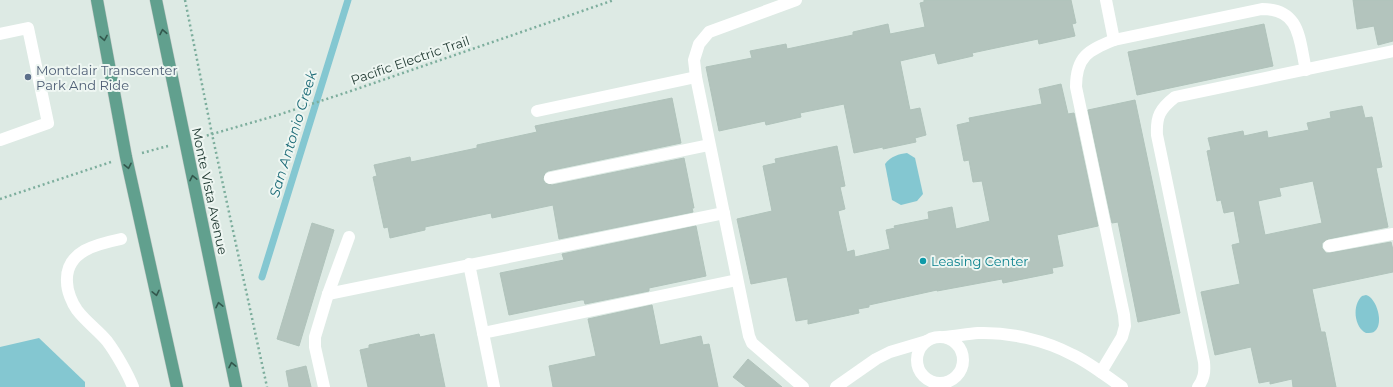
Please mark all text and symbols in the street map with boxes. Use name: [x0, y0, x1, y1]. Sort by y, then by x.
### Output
one-way arrow: [159, 29, 167, 35]
street label: Pacific Electric Trail: [348, 32, 472, 88]
one-way arrow: [100, 35, 108, 41]
place label: Montclair Transcenter Park And Ride: [36, 62, 178, 93]
water label: San Antonio Creek: [265, 68, 321, 199]
marker: Montclair Transcenter Park And Ride: [23, 72, 33, 82]
street label: Monte Vista Avenue: [189, 126, 231, 256]
one-way arrow: [124, 163, 132, 169]
one-way arrow: [189, 175, 197, 181]
place label: Leasing Center: [931, 253, 1028, 269]
marker: Leasing Center: [918, 256, 928, 266]
one-way arrow: [152, 290, 160, 296]
one-way arrow: [216, 302, 224, 309]
one-way arrow: [228, 362, 236, 368]

